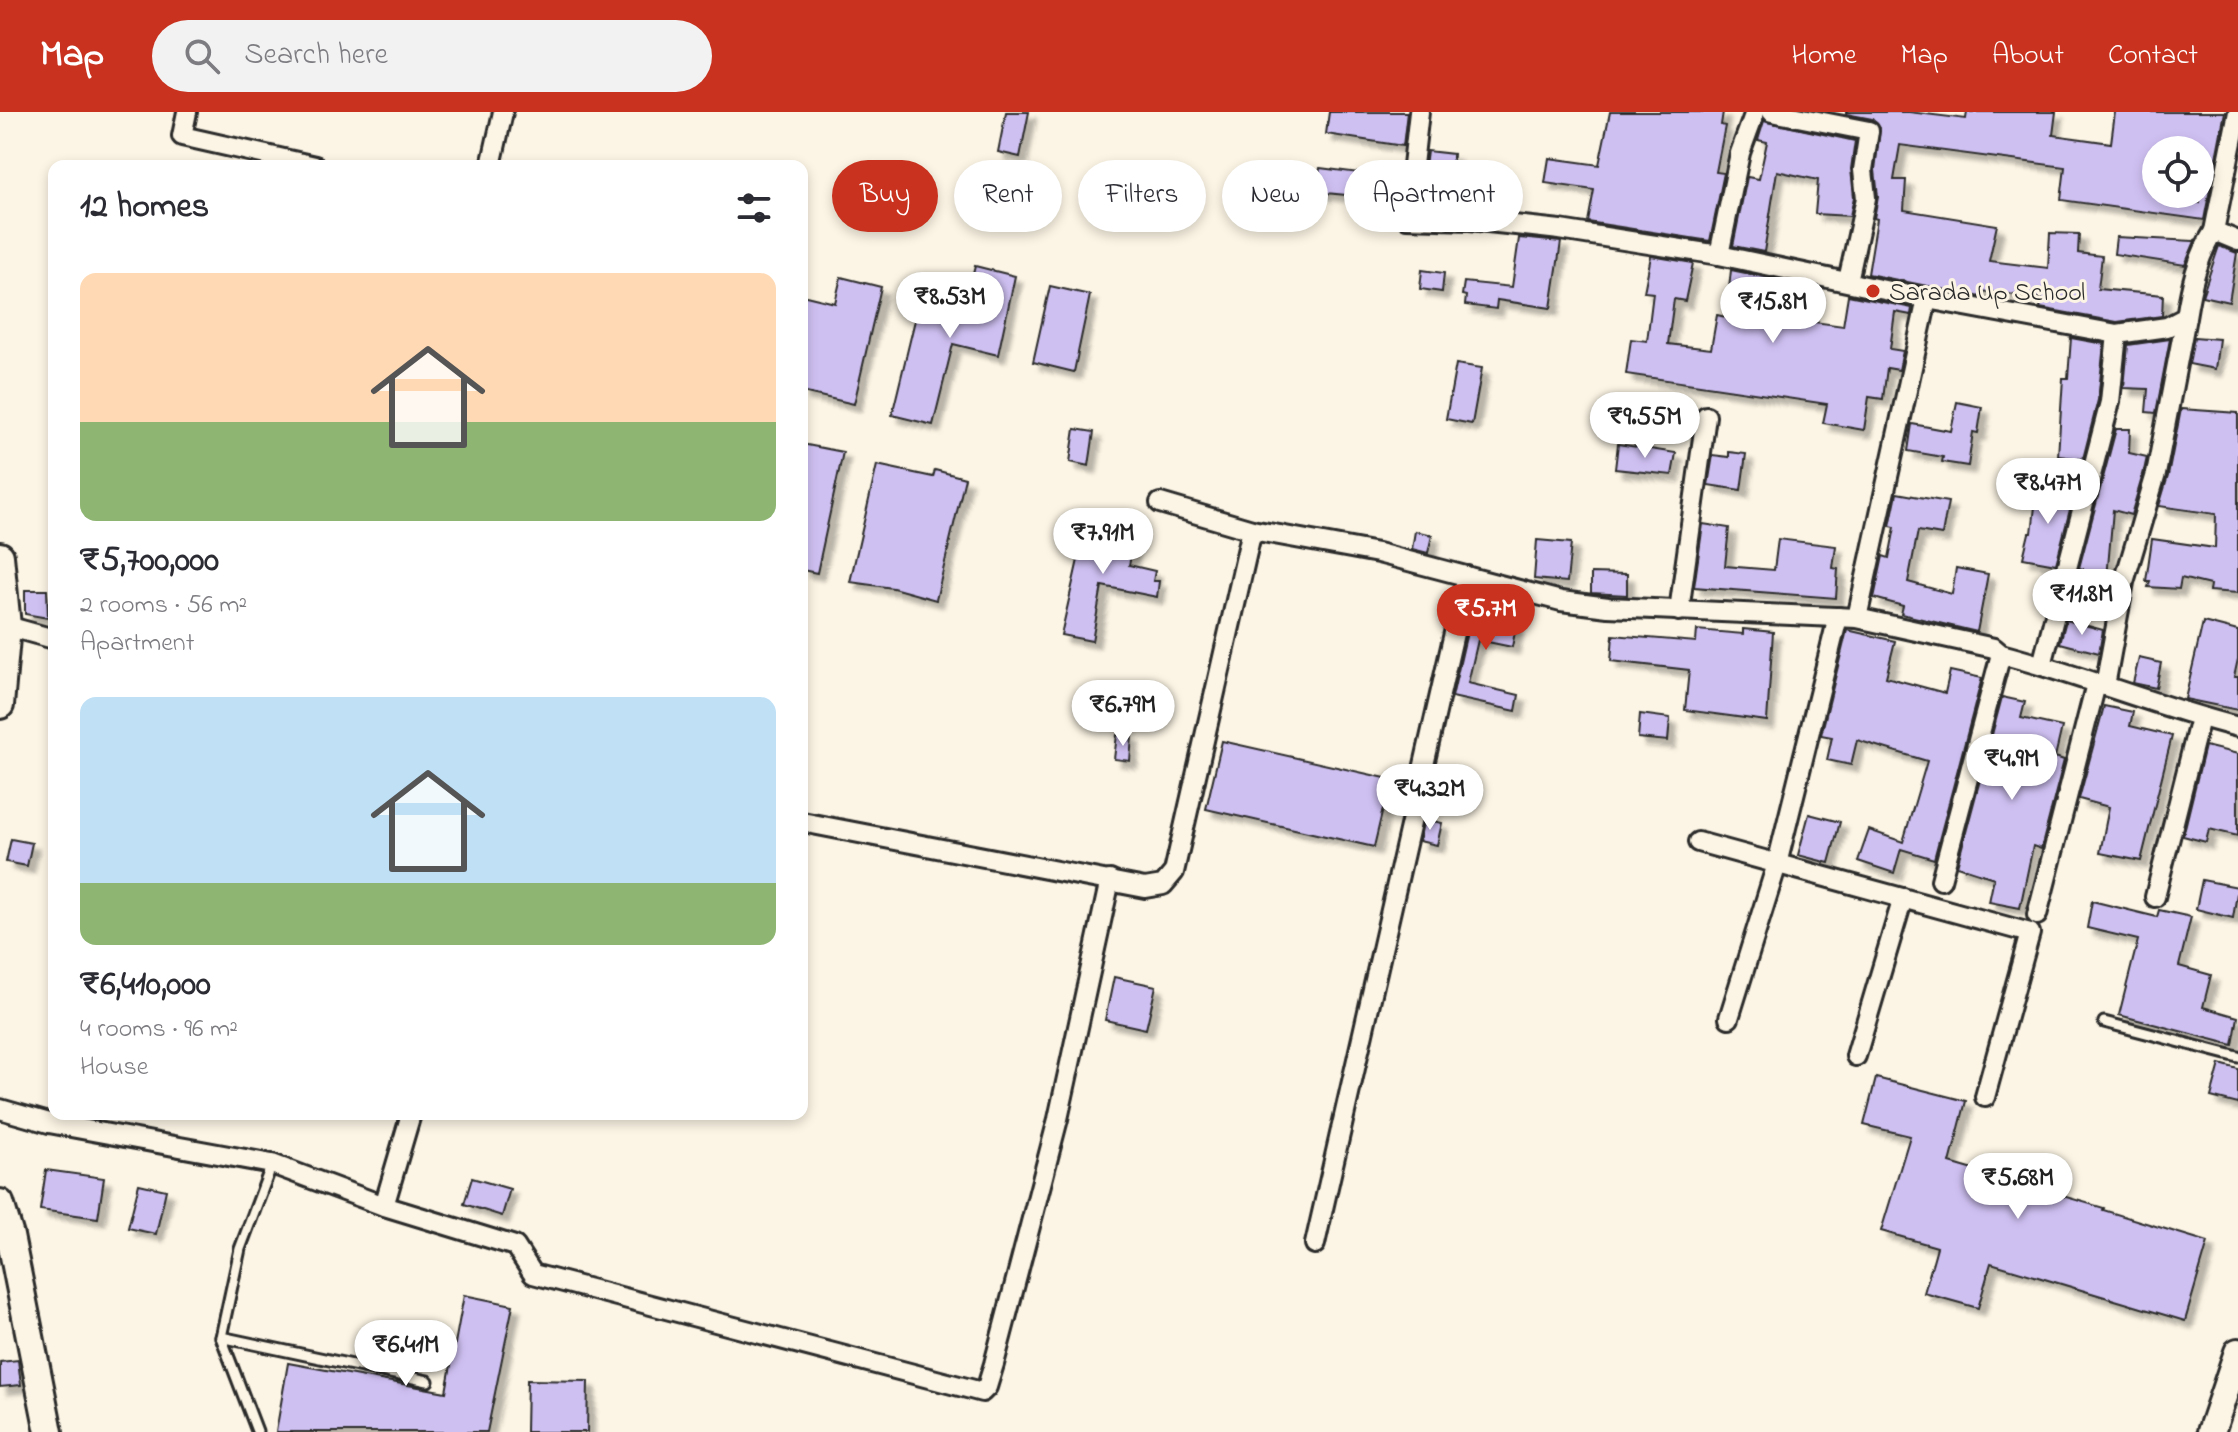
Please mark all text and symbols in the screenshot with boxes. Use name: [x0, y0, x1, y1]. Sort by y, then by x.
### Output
search box: [152, 20, 712, 92]
text: Map: [40, 28, 104, 84]
icon: search: [180, 34, 224, 78]
text: Search here: [244, 34, 388, 78]
text: Home: [1791, 36, 1857, 77]
text: Map: [1901, 36, 1948, 77]
text: About: [1992, 36, 2064, 77]
text: Contact: [2108, 36, 2198, 77]
map controls: [2142, 136, 2214, 208]
button: locate: [2142, 136, 2214, 208]
chip: Buy: [832, 160, 938, 232]
chip: Rent: [954, 160, 1062, 232]
chip: Filters: [1078, 160, 1206, 232]
chip: New: [1222, 160, 1328, 232]
chip: Apartment: [1344, 160, 1523, 232]
text: 12 homes: [80, 183, 209, 233]
icon: filters: [732, 186, 776, 230]
pin: ₹8.53M: [885, 272, 1015, 340]
place label: Sarada Up School: [1889, 275, 2085, 313]
pin: ₹15.8M: [1708, 277, 1838, 345]
text: ₹8.53M: [914, 279, 986, 317]
marker: Sarada Up School: [1864, 282, 1882, 300]
text: ₹15.8M: [1738, 284, 1808, 322]
icon: home: [356, 325, 500, 469]
pin: ₹9.55M: [1580, 392, 1710, 460]
text: ₹9.55M: [1608, 399, 1682, 437]
pin: ₹8.47M: [1983, 458, 2113, 526]
text: ₹8.47M: [2014, 465, 2082, 503]
pin: ₹7.91M: [1038, 508, 1168, 576]
text: ₹7.91M: [1071, 515, 1135, 553]
text: ₹5,700,000: [80, 537, 219, 587]
pin: ₹11.8M: [2017, 569, 2147, 637]
text: ₹11.8M: [2051, 576, 2113, 614]
pin: ₹5.7M: [1430, 584, 1542, 652]
text: 2 rooms · 56 m²: [80, 587, 247, 625]
text: ₹5.7M: [1455, 591, 1517, 629]
text: Apartment: [80, 625, 194, 663]
pin: ₹6.79M: [1058, 680, 1188, 748]
text: ₹6.79M: [1090, 687, 1156, 725]
pin: ₹4.9M: [1956, 734, 2068, 802]
text: ₹4.9M: [1984, 741, 2040, 779]
icon: home: [356, 749, 500, 893]
pin: ₹4.32M: [1365, 764, 1495, 832]
text: ₹4.32M: [1394, 771, 1466, 809]
text: ₹6,410,000: [80, 961, 211, 1011]
text: 4 rooms · 96 m²: [80, 1011, 238, 1049]
text: House: [80, 1049, 148, 1087]
pin: ₹5.68M: [1953, 1153, 2083, 1221]
text: ₹5.68M: [1982, 1160, 2054, 1198]
pin: ₹6.41M: [341, 1320, 471, 1388]
text: ₹6.41M: [372, 1327, 440, 1365]

